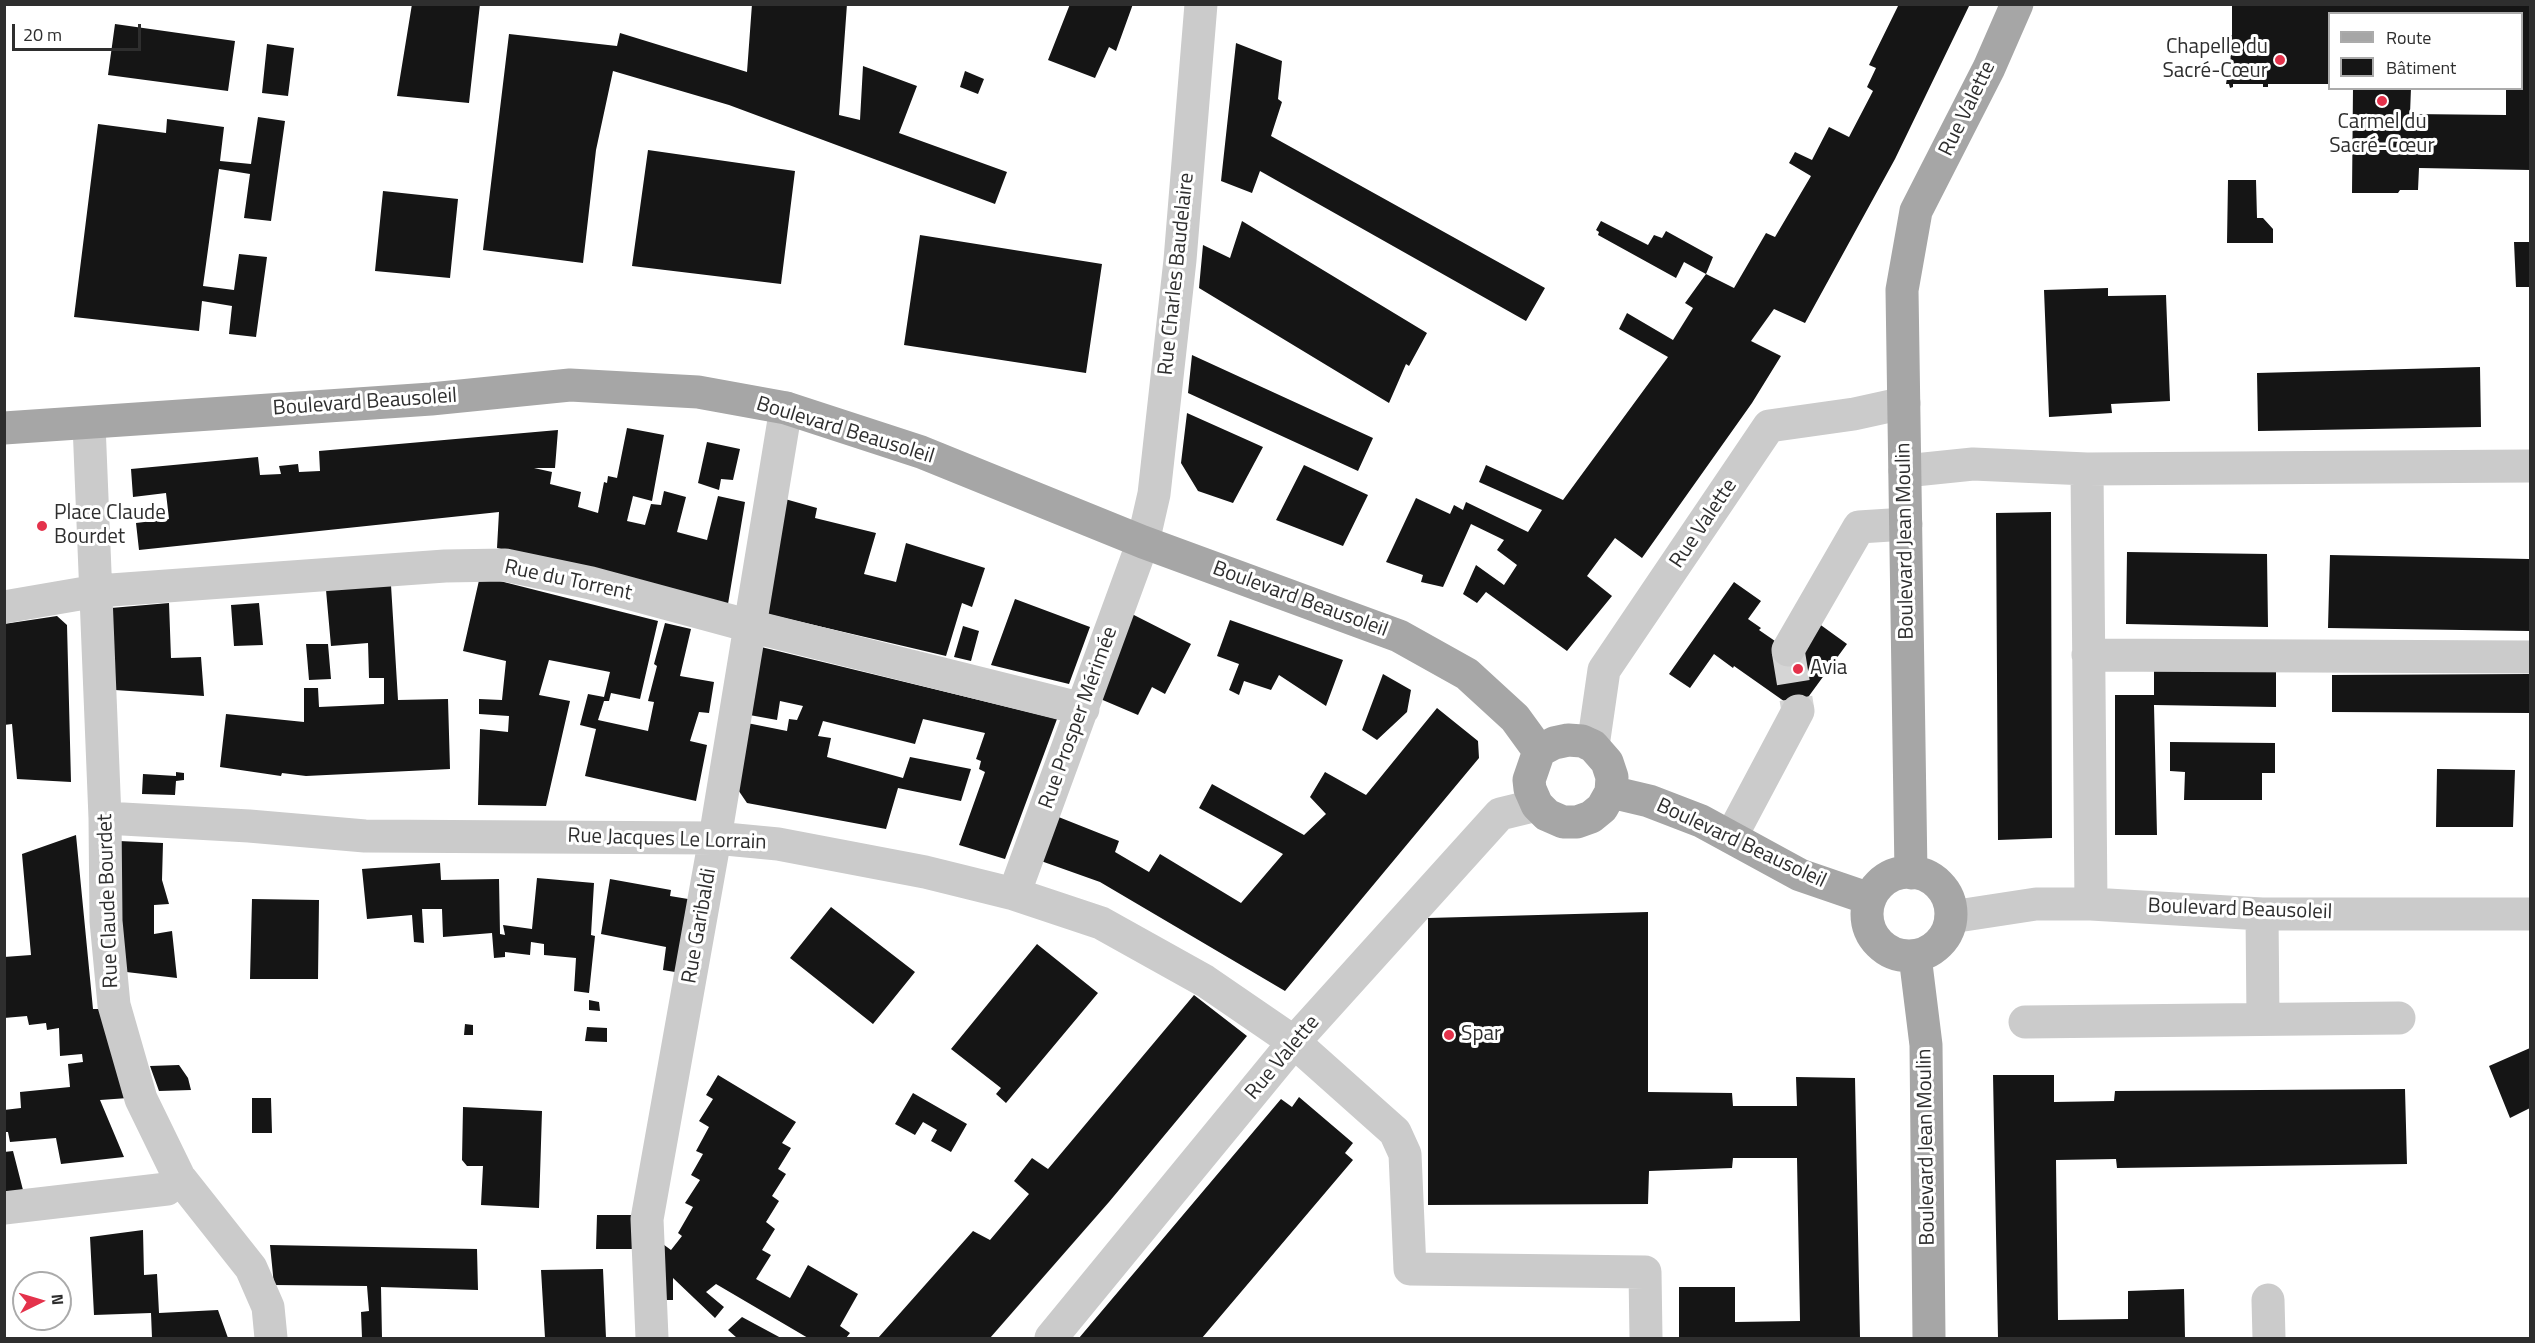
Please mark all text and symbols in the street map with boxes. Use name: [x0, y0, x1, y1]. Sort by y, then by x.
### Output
scale bar: [15, 12, 144, 50]
legend: [2328, 12, 2523, 90]
text: 20 m: [23, 21, 62, 48]
text: Route: [2386, 24, 2431, 51]
place label: Chapelle du Sacré-Cœur: [2162, 35, 2268, 85]
marker: Chapelle du Sacré-Cœur: [2273, 53, 2287, 67]
text: Bâtiment: [2386, 54, 2456, 81]
street label: Rue Valette: [1934, 58, 2002, 160]
marker: Carmel du Sacré-Cœur: [2375, 94, 2389, 108]
place label: Carmel du Sacré-Cœur: [2329, 110, 2435, 160]
street label: Rue Charles Baudelaire: [1154, 171, 1200, 377]
street label: Boulevard Beausoleil: [272, 384, 458, 422]
street label: Boulevard Beausoleil: [753, 392, 937, 470]
street label: Boulevard Jean Moulin: [1892, 442, 1920, 640]
street label: Rue Valette: [1665, 475, 1743, 573]
place label: Place Claude Bourdet: [54, 501, 166, 551]
marker: Place Claude Bourdet: [35, 519, 49, 533]
street label: Rue du Torrent: [502, 555, 634, 607]
street label: Boulevard Beausoleil: [1209, 557, 1391, 643]
street label: Rue Prosper Mérimée: [1034, 624, 1124, 812]
place label: Avia: [1810, 656, 1847, 682]
marker: Avia: [1791, 662, 1805, 676]
street label: Boulevard Beausoleil: [1652, 794, 1830, 894]
street label: Rue Claude Bourdet: [93, 813, 125, 989]
street label: Rue Jacques Le Lorrain: [567, 824, 767, 856]
street label: Rue Garibaldi: [677, 866, 723, 986]
street label: Boulevard Beausoleil: [2147, 894, 2333, 926]
street label: Rue Valette: [1241, 1011, 1325, 1105]
place label: Spar: [1461, 1022, 1501, 1048]
marker: Spar: [1442, 1028, 1456, 1042]
street label: Boulevard Jean Moulin: [1913, 1048, 1941, 1246]
north arrow: [12, 1271, 72, 1331]
text: N: [46, 1293, 70, 1306]

